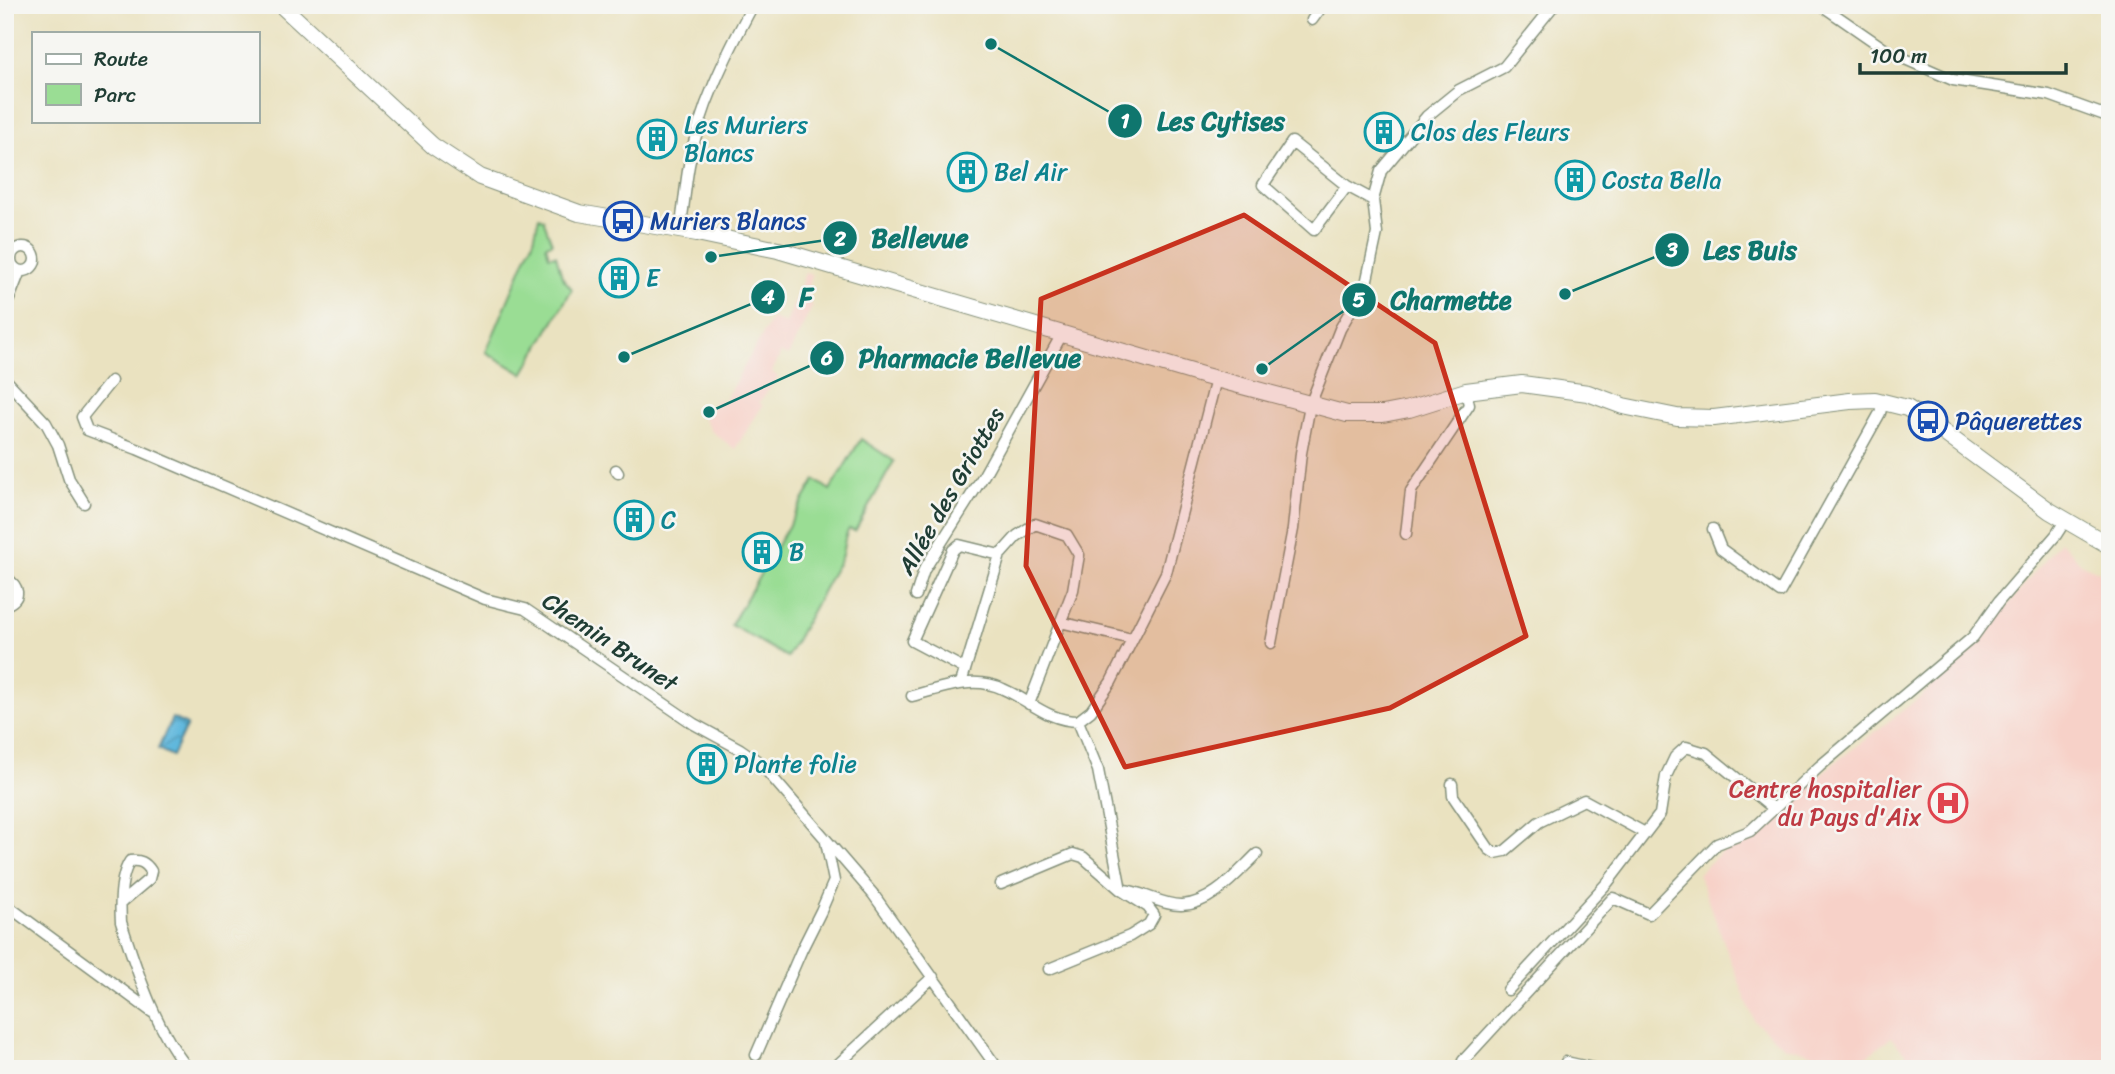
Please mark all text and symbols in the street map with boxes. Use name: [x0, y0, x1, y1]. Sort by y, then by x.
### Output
legend: [32, 32, 259, 122]
scale bar: [1860, 32, 2066, 76]
text: 100 m: [1870, 37, 1927, 75]
text: Route: [94, 40, 148, 78]
text: Parc: [94, 76, 136, 114]
callout: Les Cytises: [1108, 97, 1299, 144]
text: Les Cytises: [1157, 98, 1286, 144]
text: 1: [1120, 102, 1130, 140]
place label: Les Muriers Blancs: [684, 104, 809, 174]
building icon: Clos des Fleurs: [1363, 111, 1405, 153]
place label: Clos des Fleurs: [1411, 111, 1571, 153]
building icon: Les Muriers Blancs: [636, 118, 678, 160]
building icon: Bel Air: [946, 151, 988, 193]
place label: Bel Air: [994, 151, 1069, 193]
building icon: Costa Bella: [1554, 159, 1596, 201]
place label: Costa Bella: [1602, 159, 1722, 201]
bus stop icon: Muriers Blancs: [602, 200, 644, 242]
place label: Muriers Blancs: [650, 200, 807, 242]
callout: Bellevue: [823, 215, 983, 262]
text: Bellevue: [871, 215, 969, 261]
text: 2: [833, 220, 846, 258]
callout: Les Buis: [1654, 226, 1811, 273]
text: Les Buis: [1703, 227, 1798, 273]
text: 3: [1665, 231, 1678, 269]
building icon: E: [598, 257, 640, 299]
place label: E: [646, 257, 661, 299]
callout: F: [750, 273, 827, 320]
text: F: [798, 274, 815, 320]
callout: Charmette: [1341, 276, 1525, 323]
text: Charmette: [1390, 277, 1512, 323]
text: 4: [760, 278, 775, 316]
text: 5: [1353, 281, 1366, 319]
callout: Pharmacie Bellevue: [809, 334, 1096, 381]
text: Pharmacie Bellevue: [859, 335, 1082, 381]
text: 6: [820, 339, 833, 377]
street label: Allée des Griottes: [885, 399, 1016, 584]
bus stop icon: Pâquerettes: [1907, 400, 1949, 442]
place label: Pâquerettes: [1955, 400, 2082, 442]
building icon: C: [613, 499, 655, 541]
place label: C: [661, 499, 676, 541]
building icon: B: [741, 531, 783, 573]
place label: B: [789, 531, 804, 573]
street label: Chemin Brunet: [533, 581, 688, 704]
building icon: Plante folie: [686, 743, 728, 785]
place label: Plante folie: [734, 743, 857, 785]
place label: Centre hospitalier du Pays d'Aix: [1729, 768, 1922, 838]
hospital icon: Centre hospitalier du Pays d'Aix: [1927, 782, 1969, 824]

